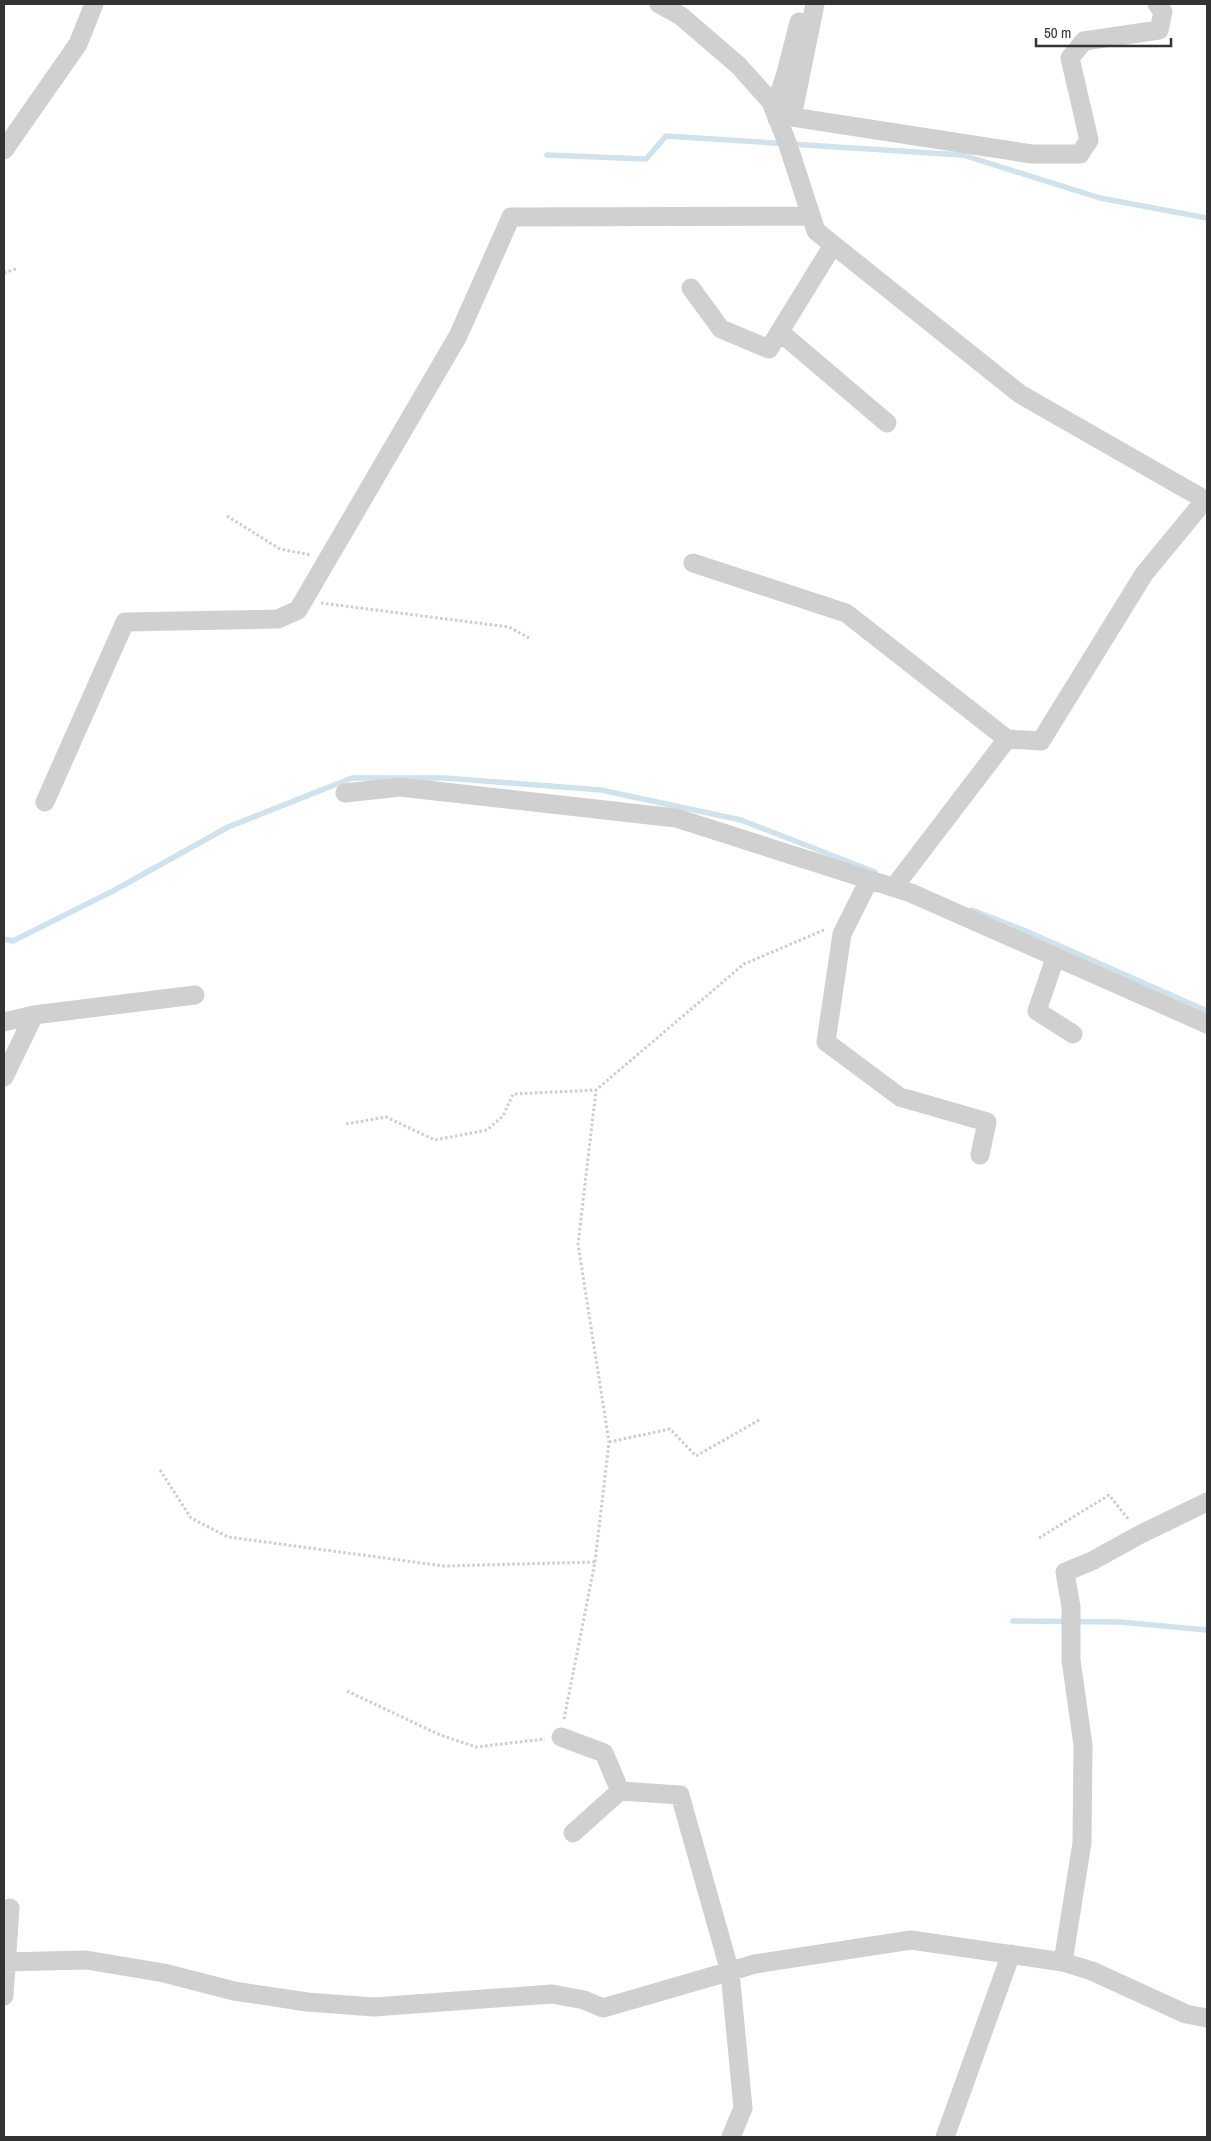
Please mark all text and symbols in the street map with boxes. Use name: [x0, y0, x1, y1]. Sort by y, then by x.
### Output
scale bar: [1036, 15, 1171, 47]
text: 50 m: [1044, 22, 1071, 43]

